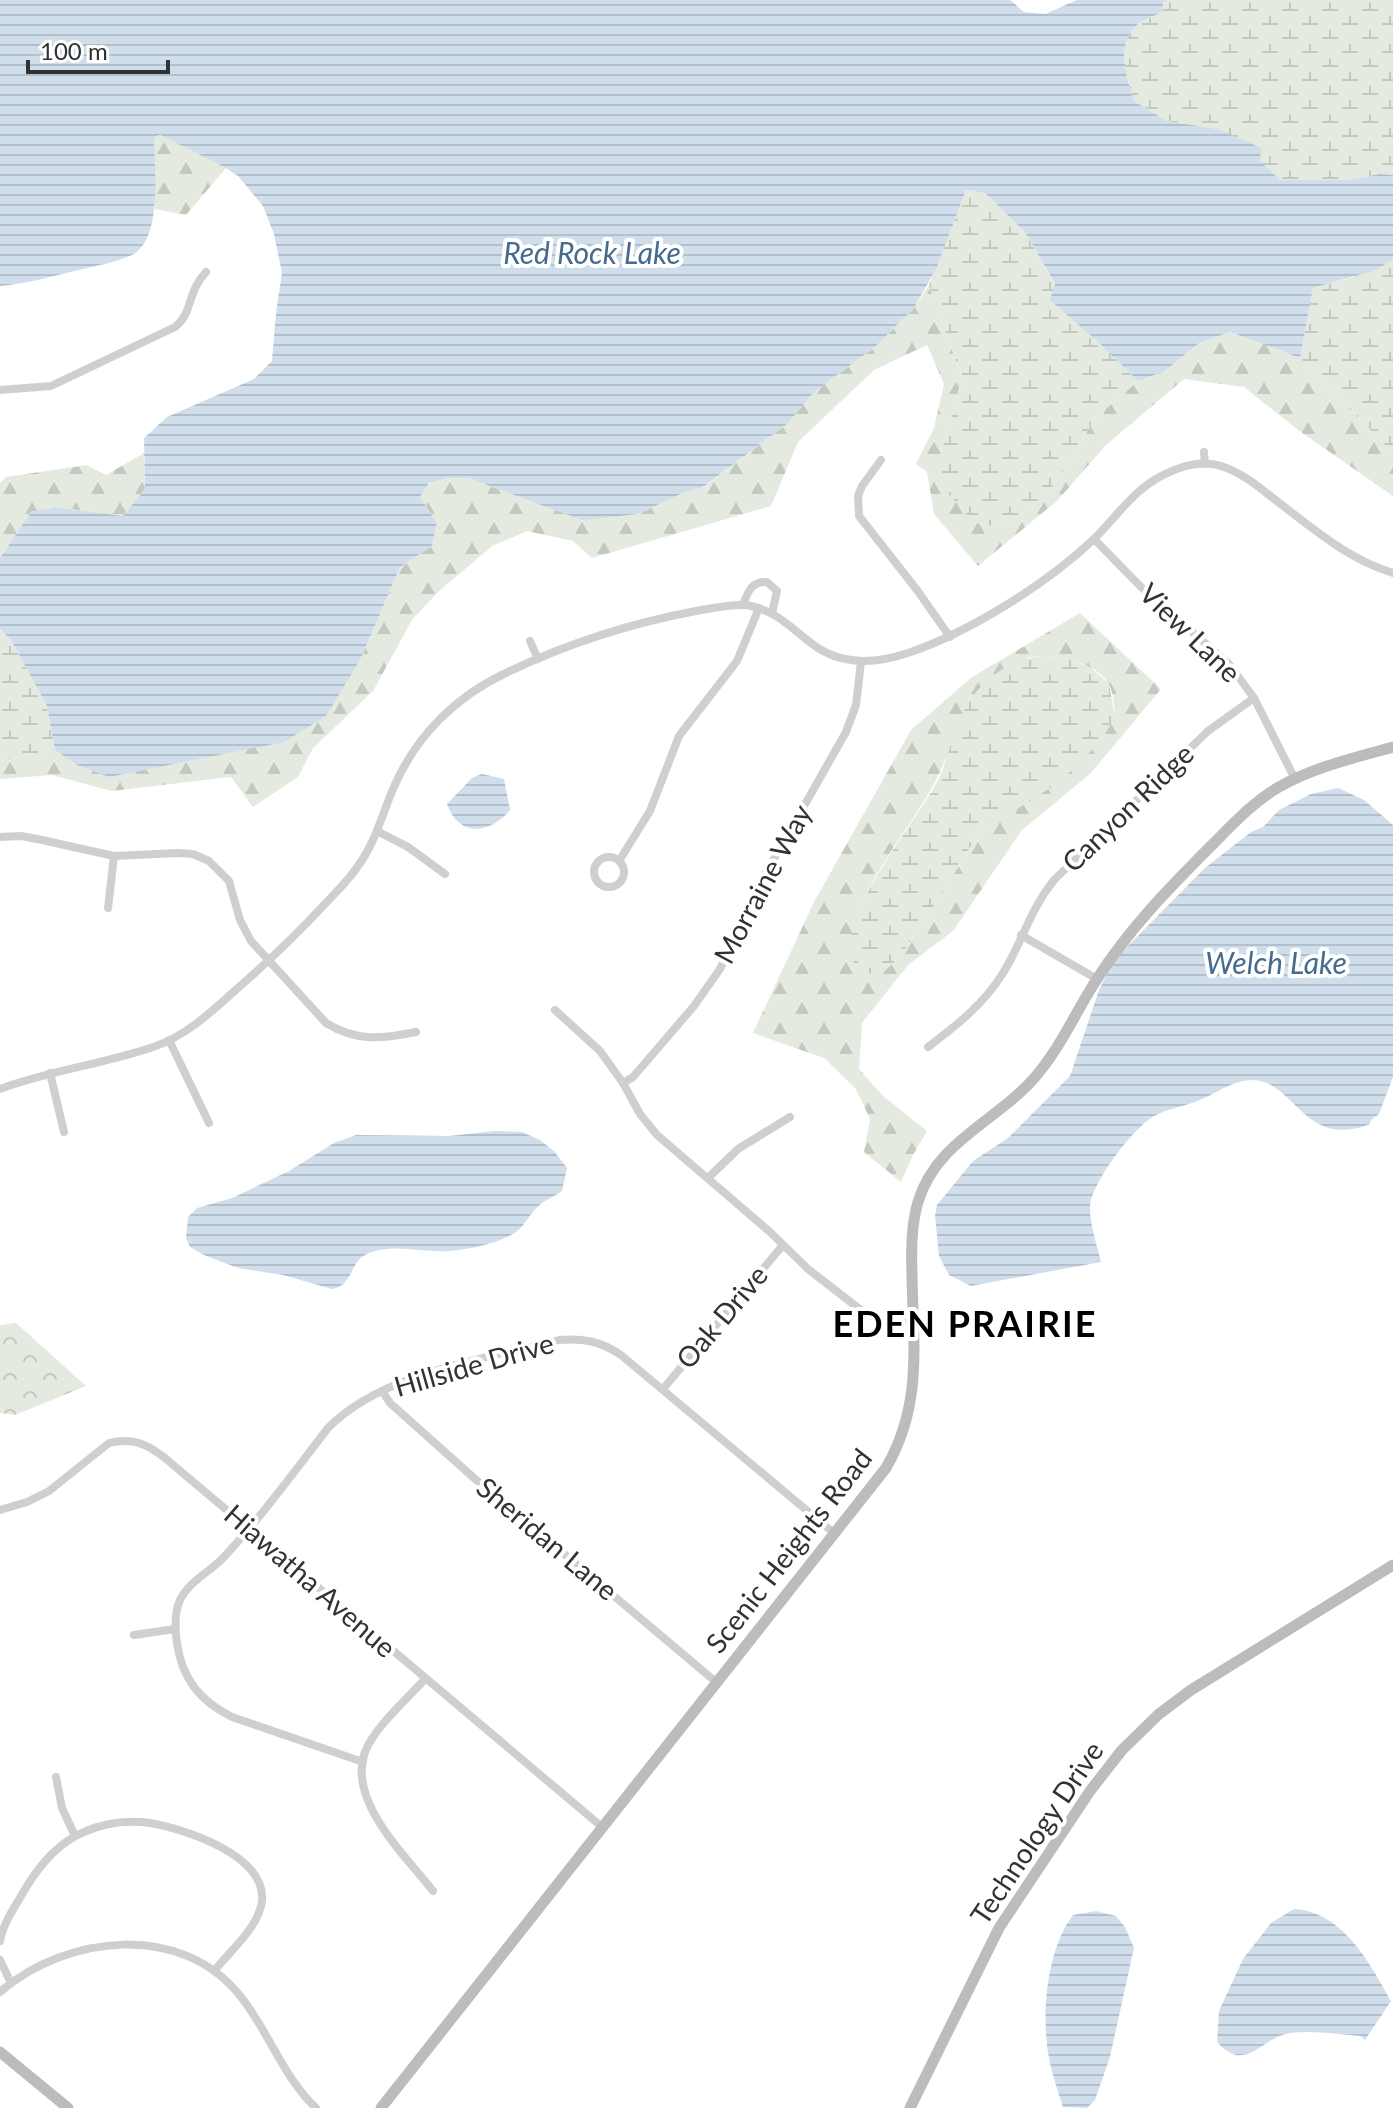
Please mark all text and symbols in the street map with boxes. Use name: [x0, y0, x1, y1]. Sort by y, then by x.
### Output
scale bar: [28, 24, 168, 74]
text: 100 m: [40, 36, 108, 65]
water label: Red Rock Lake: [503, 234, 681, 270]
street label: View Lane: [1133, 576, 1248, 689]
street label: Canyon Ridge: [1055, 736, 1200, 878]
street label: Morraine Way: [706, 798, 818, 969]
water label: Welch Lake: [1205, 944, 1347, 980]
street label: Oak Drive: [668, 1258, 774, 1375]
district label: EDEN PRAIRIE: [833, 1301, 1097, 1345]
street label: Hillside Drive: [390, 1325, 557, 1403]
street label: Scenic Heights Road: [698, 1442, 878, 1659]
street label: Sheridan Lane: [470, 1469, 625, 1607]
street label: Hiawatha Avenue: [218, 1497, 403, 1664]
street label: Technology Drive: [963, 1735, 1110, 1930]

